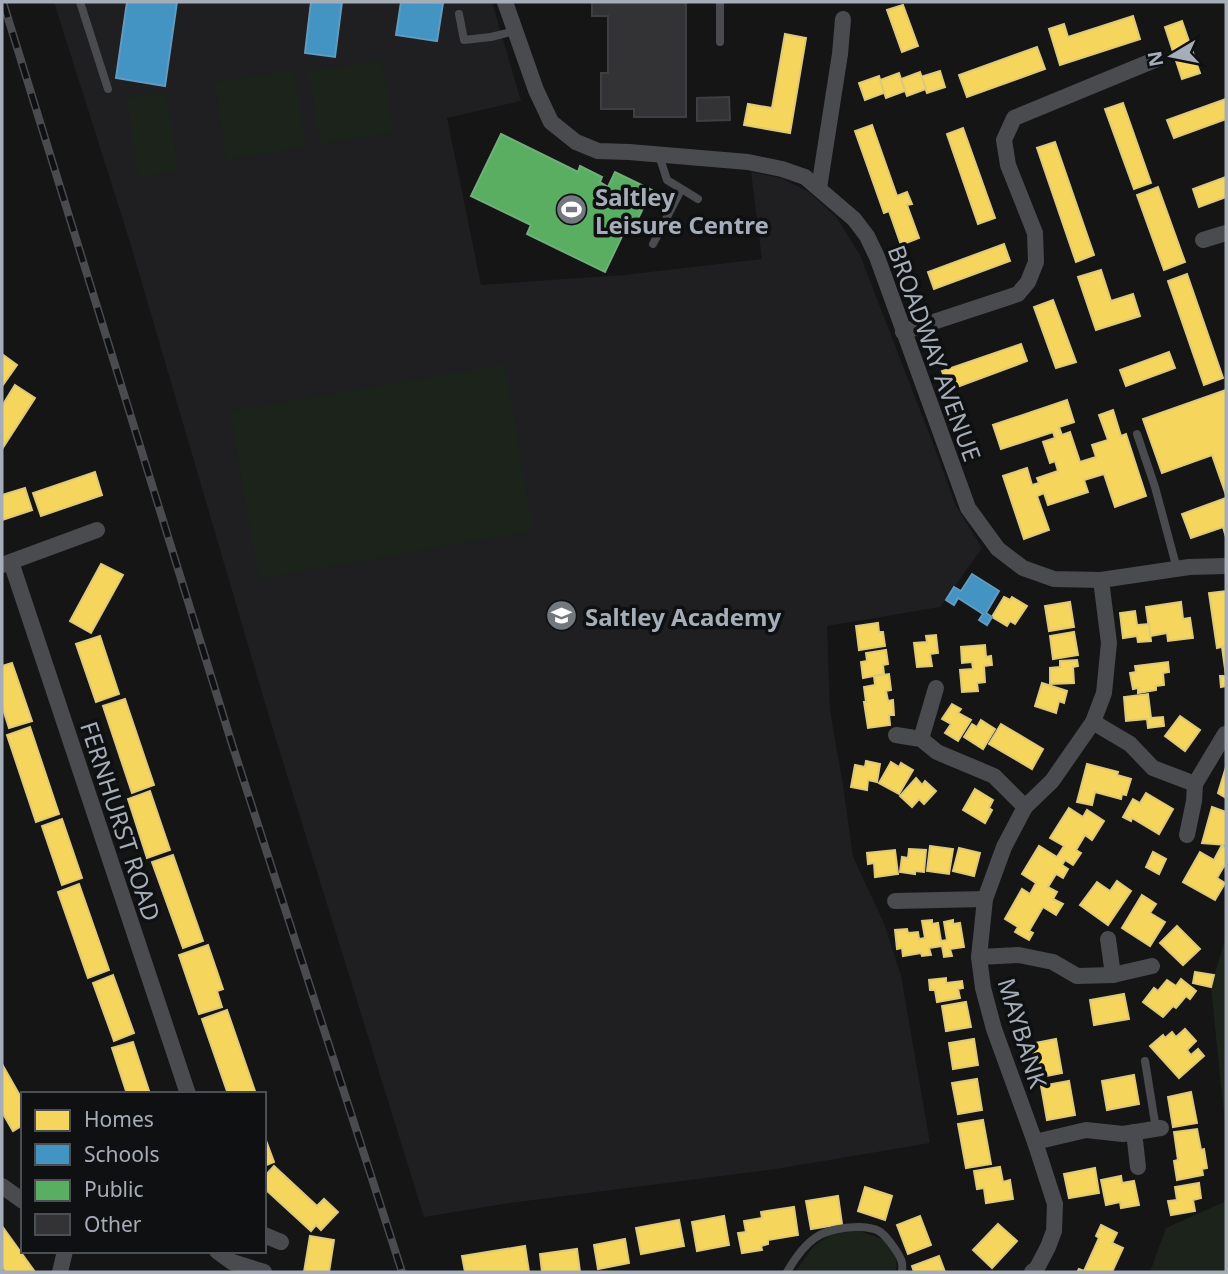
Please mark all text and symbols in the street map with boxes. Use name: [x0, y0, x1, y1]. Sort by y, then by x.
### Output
north arrow: [1137, 21, 1207, 91]
text: N: [1141, 49, 1169, 69]
place label: Saltley Leisure Centre: [595, 180, 769, 241]
sports icon: Saltley Leisure Centre: [555, 193, 589, 227]
street label: BROADWAY AVENUE: [881, 240, 989, 466]
school or university icon: Saltley Academy: [545, 599, 579, 633]
place label: Saltley Academy: [585, 600, 781, 633]
street label: FERNHURST ROAD: [73, 717, 169, 925]
street label: MAYBANK: [991, 974, 1055, 1092]
legend: [21, 1092, 266, 1253]
text: Homes: [84, 1105, 154, 1133]
text: Schools: [84, 1140, 159, 1168]
text: Public: [84, 1175, 144, 1203]
text: Other: [84, 1210, 142, 1238]

